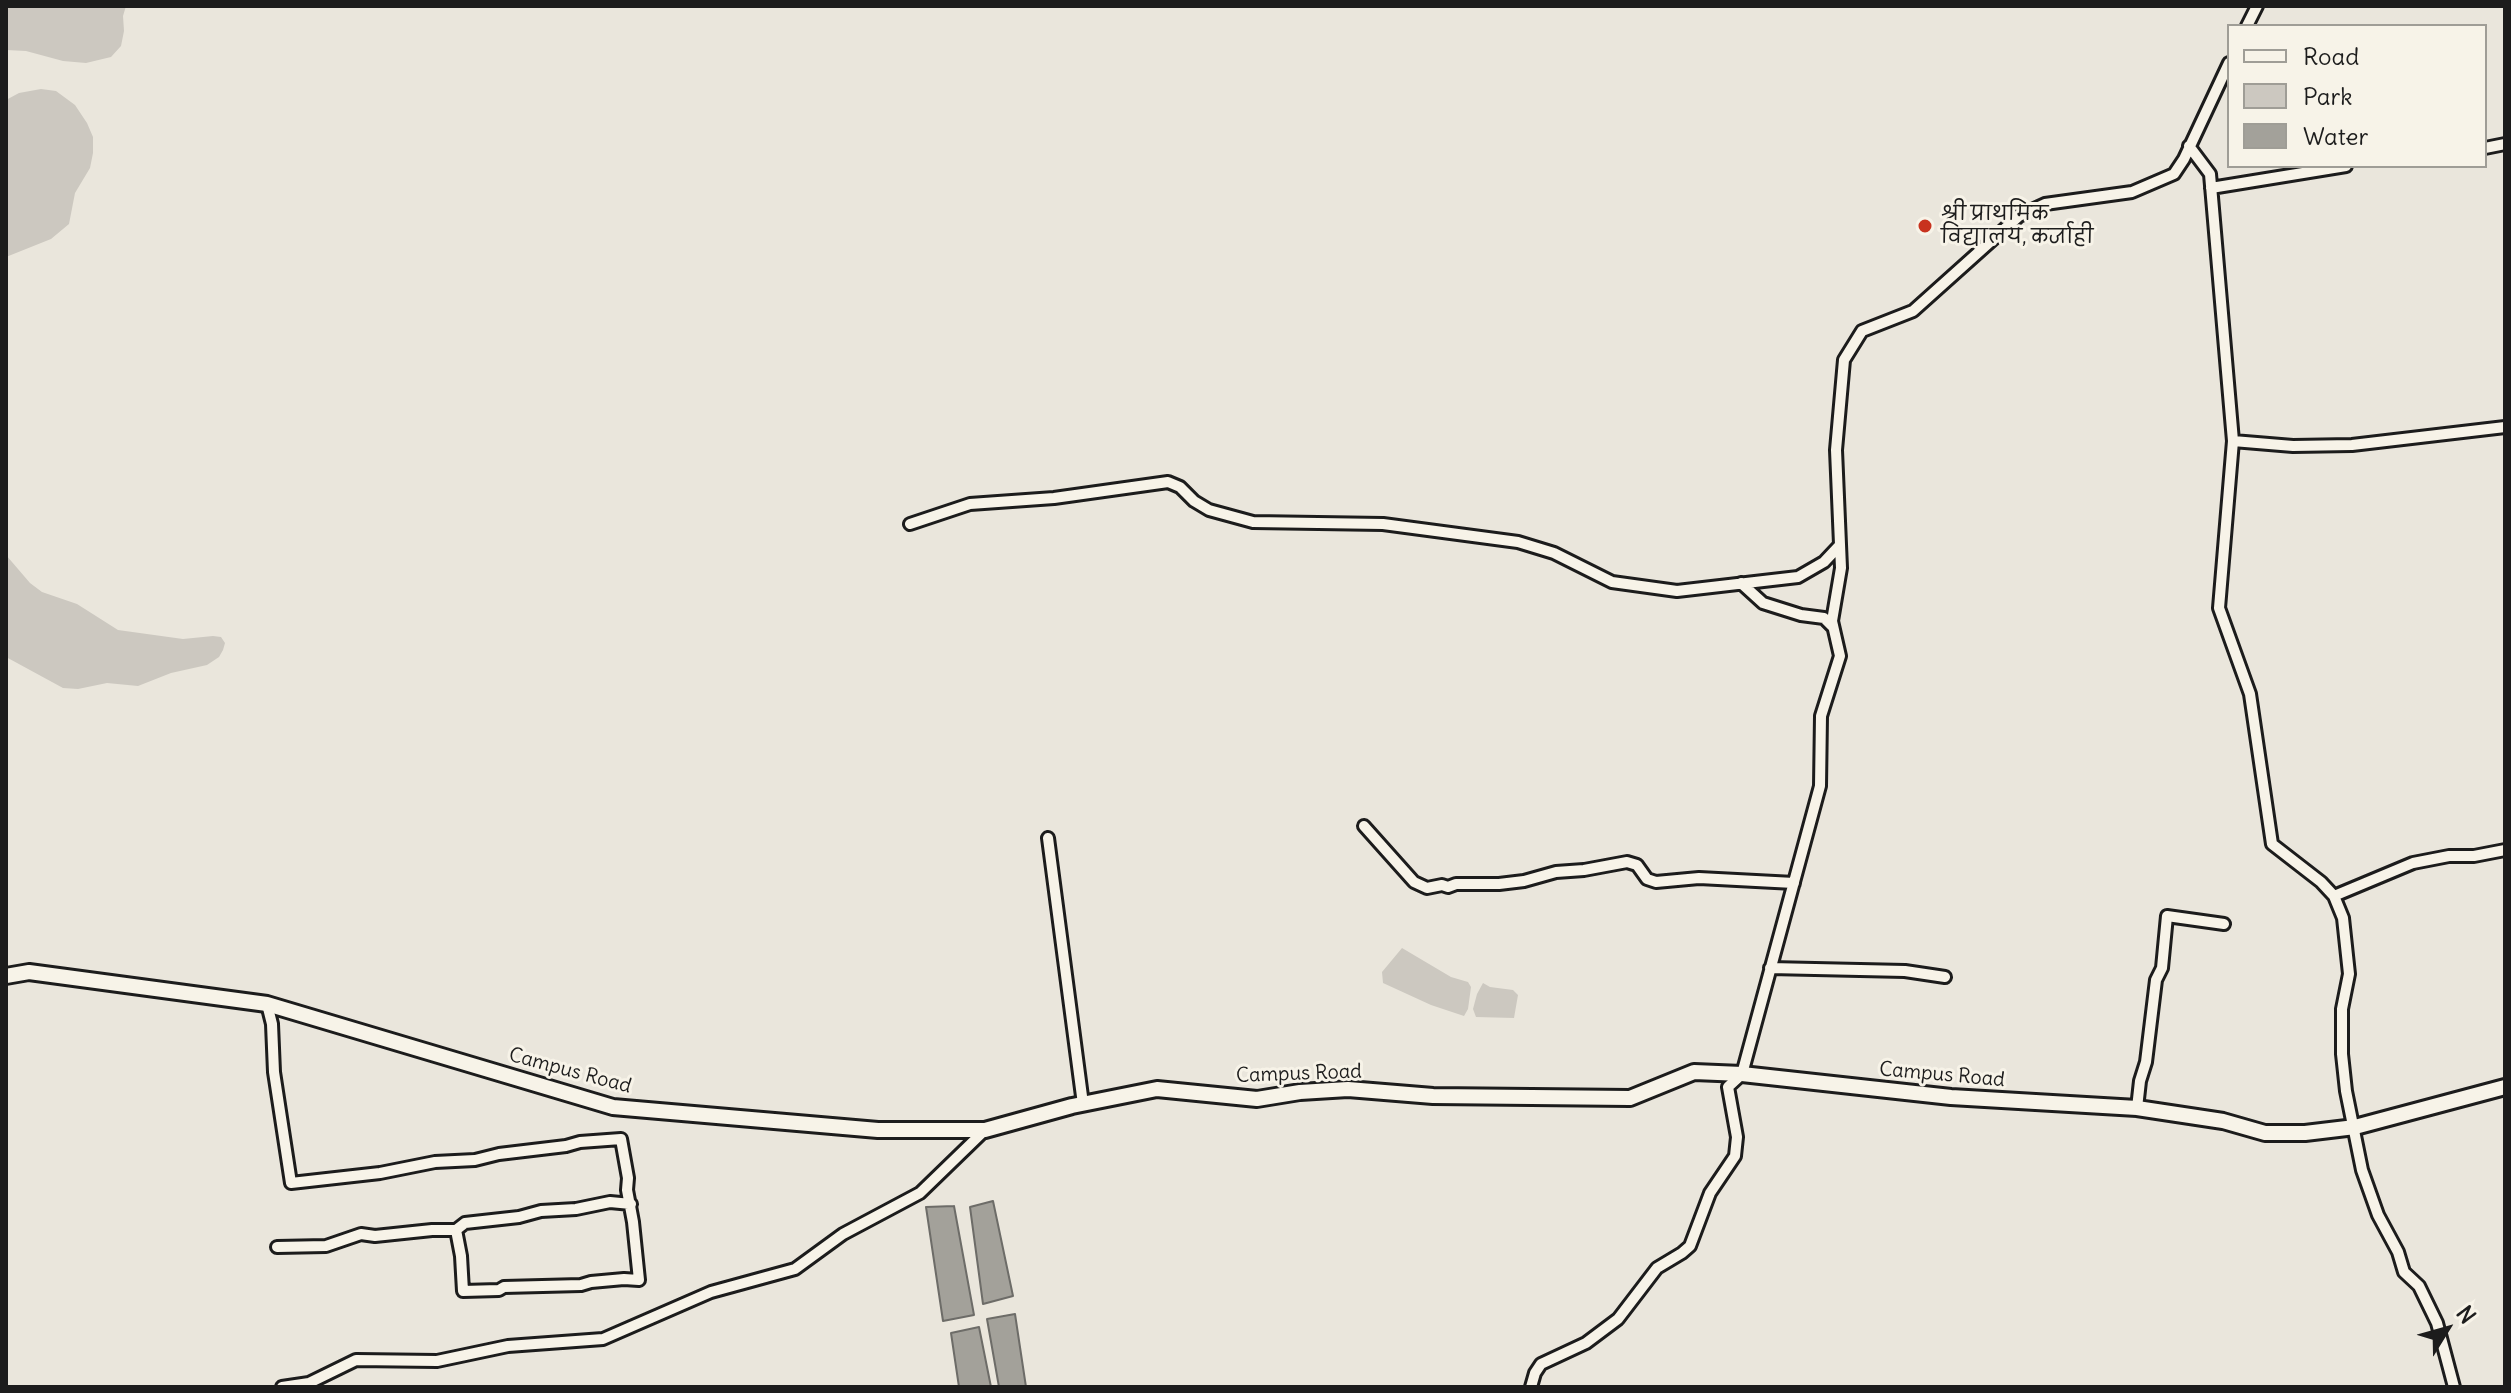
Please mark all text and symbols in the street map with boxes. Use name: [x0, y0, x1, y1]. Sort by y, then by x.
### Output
legend: [2227, 24, 2487, 168]
text: Road: [2303, 41, 2359, 71]
text: Park: [2303, 81, 2353, 111]
text: Water: [2303, 121, 2368, 151]
place label: श्री प्राथमिक विद्यालय, कर्जाही: [1941, 202, 2093, 249]
marker: श्री प्राथमिक विद्यालय, कर्जाही: [1916, 217, 1934, 235]
street label: Campus Road: [506, 1043, 634, 1099]
street label: Campus Road: [1878, 1058, 2006, 1092]
street label: Campus Road: [1236, 1060, 1362, 1088]
north arrow: [2407, 1289, 2487, 1369]
text: N: [2450, 1300, 2482, 1329]

